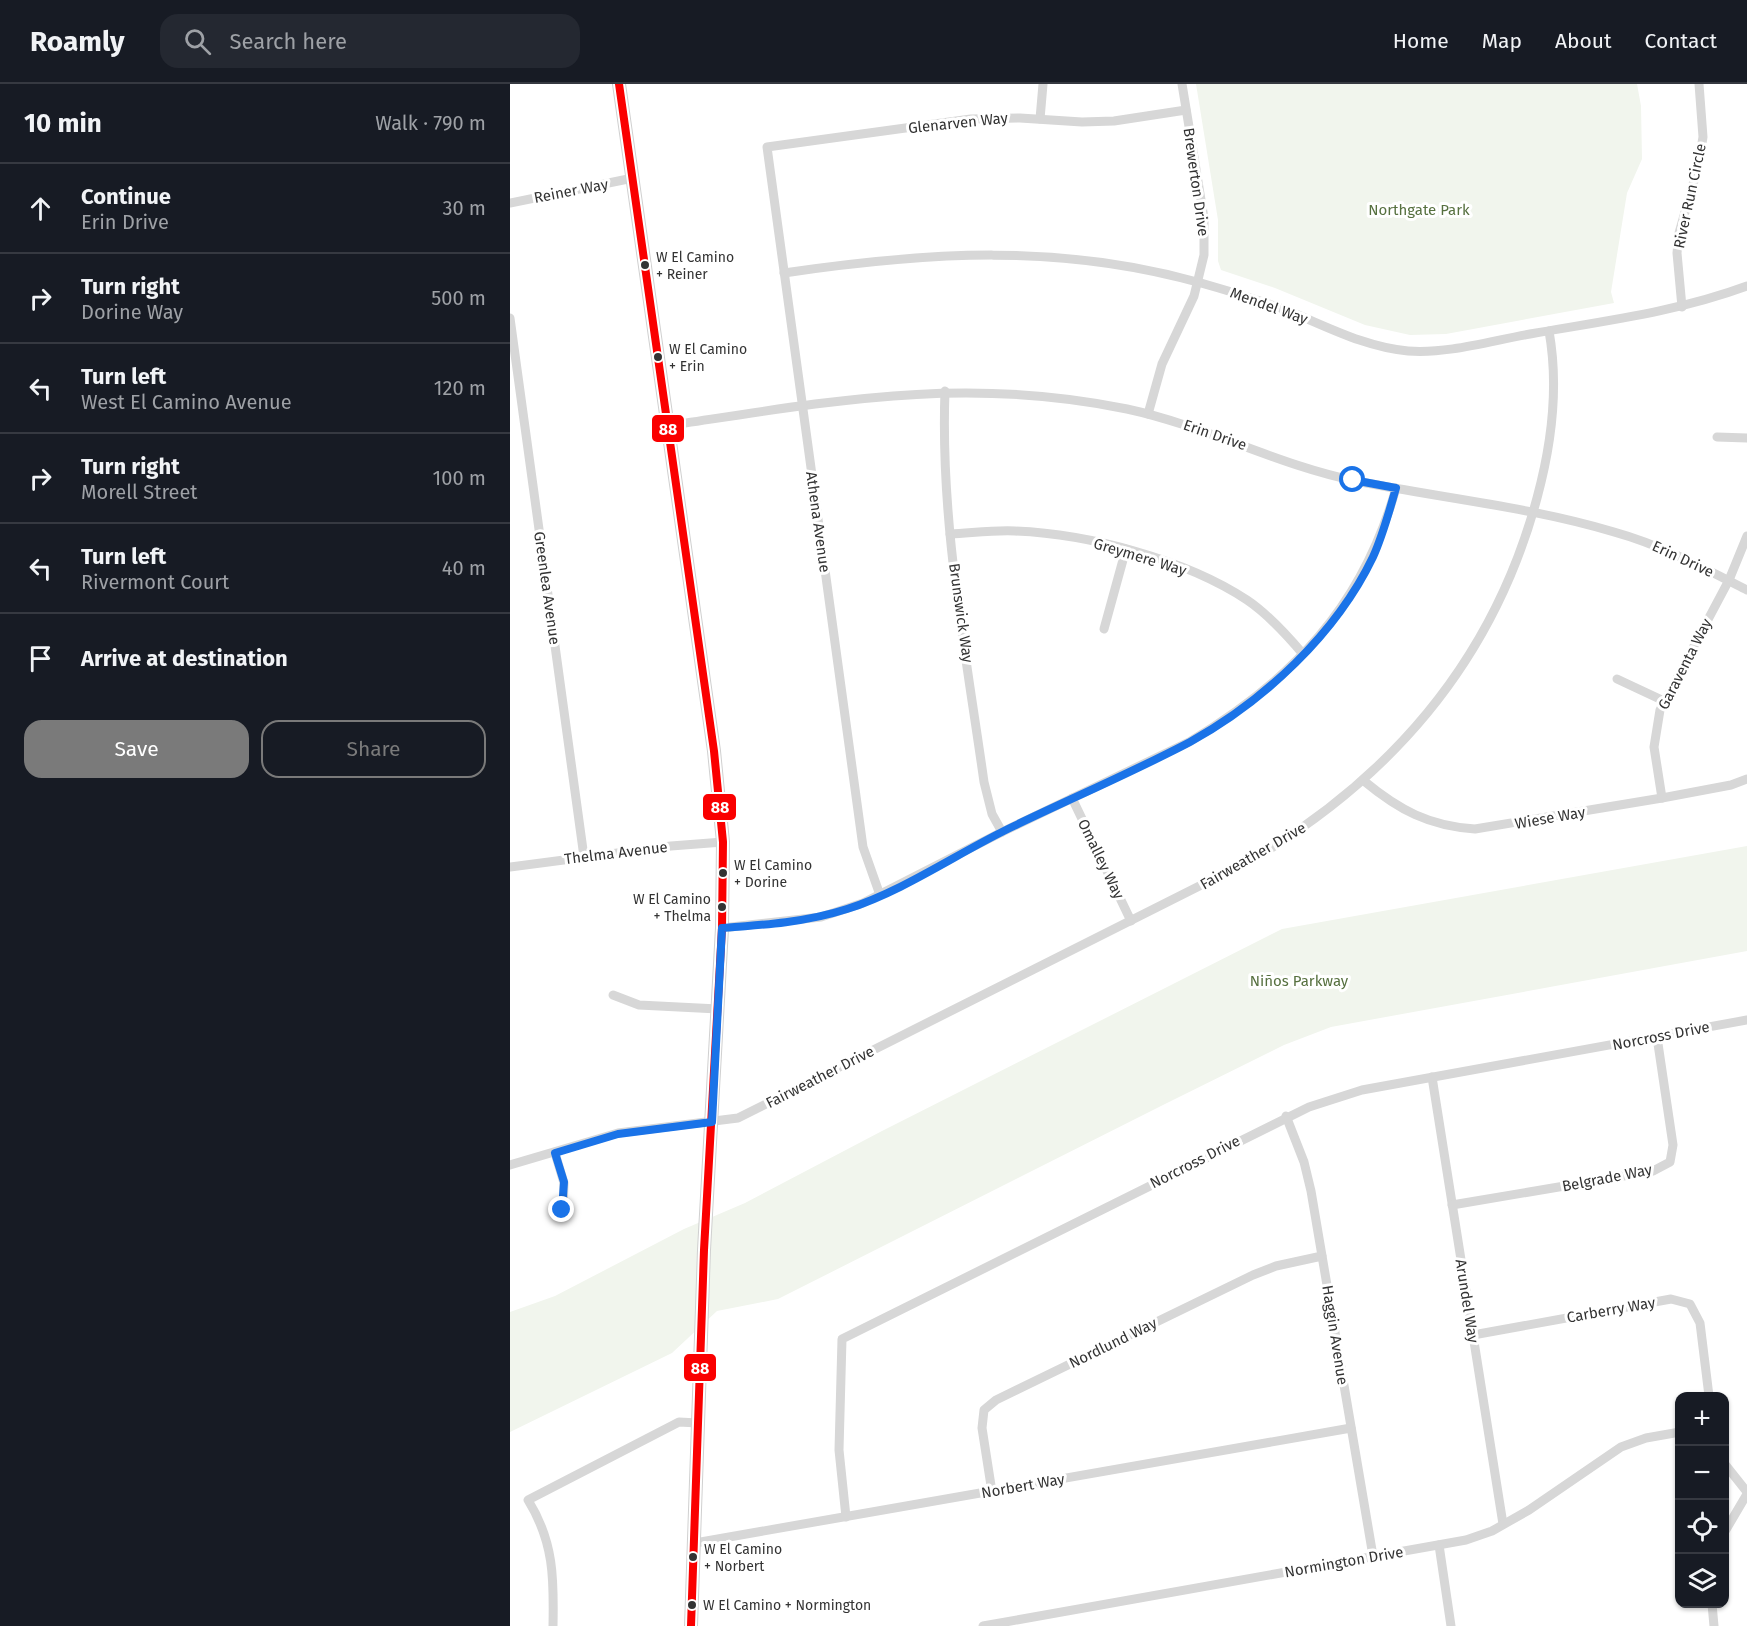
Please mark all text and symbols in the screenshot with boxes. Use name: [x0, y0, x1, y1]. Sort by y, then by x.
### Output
search box: [160, 14, 580, 68]
text: Roamly: [30, 25, 124, 58]
icon: search: [181, 25, 214, 58]
text: Search here: [229, 28, 347, 55]
text: Home: [1393, 28, 1449, 54]
text: Map: [1482, 28, 1522, 54]
text: About: [1555, 28, 1612, 54]
text: Contact: [1645, 28, 1717, 54]
text: 10 min: [24, 108, 102, 139]
street label: Glenarven Way: [907, 109, 1009, 137]
text: Walk · 790 m: [375, 111, 486, 135]
street label: Brewerton Drive: [1179, 127, 1213, 237]
street label: River Run Circle: [1670, 142, 1710, 250]
street label: Reiner Way: [532, 175, 610, 207]
text: Continue: [81, 183, 171, 210]
icon: ahead: [24, 192, 57, 225]
text: 30 m: [442, 196, 486, 220]
park label: Northgate Park: [1368, 201, 1470, 219]
text: Erin Drive: [81, 210, 169, 234]
place label: W El Camino + Reiner: [656, 249, 734, 283]
marker: W El Camino + Reiner: [639, 259, 651, 271]
text: Turn right: [81, 273, 180, 300]
icon: right: [24, 282, 57, 315]
street label: Mendel Way: [1228, 284, 1311, 329]
text: 500 m: [431, 286, 486, 310]
text: Dorine Way: [81, 300, 183, 324]
place label: W El Camino + Erin: [669, 341, 747, 375]
marker: W El Camino + Erin: [652, 351, 664, 363]
text: Turn left: [81, 363, 166, 390]
icon: left: [24, 372, 57, 405]
text: 120 m: [434, 376, 486, 400]
text: West El Camino Avenue: [81, 390, 292, 414]
line badge: 88: [651, 414, 685, 443]
street label: Erin Drive: [1181, 416, 1249, 454]
text: 88: [659, 420, 677, 439]
text: Turn right: [81, 453, 180, 480]
icon: right: [24, 462, 57, 495]
text: 100 m: [433, 466, 486, 490]
route start: [1339, 466, 1365, 492]
street label: Athena Avenue: [802, 470, 834, 574]
text: Morell Street: [81, 480, 198, 504]
street label: Greenlea Avenue: [530, 530, 564, 646]
street label: Greymere Way: [1091, 534, 1189, 580]
street label: Erin Drive: [1649, 537, 1717, 581]
text: Turn left: [81, 543, 166, 570]
icon: left: [24, 552, 57, 585]
text: 40 m: [442, 556, 486, 580]
street label: Brunswick Way: [945, 562, 977, 665]
text: Rivermont Court: [81, 570, 229, 594]
street label: Garaventa Way: [1654, 615, 1716, 713]
icon: arrive: [24, 642, 57, 675]
text: Arrive at destination: [81, 645, 288, 672]
button: Save: [24, 720, 249, 778]
button: Share: [261, 720, 486, 778]
line badge: 88: [702, 793, 737, 821]
text: 88: [711, 798, 729, 817]
street label: Wiese Way: [1513, 803, 1587, 833]
street label: Omalley Way: [1074, 816, 1128, 902]
street label: Fairweather Drive: [1197, 818, 1309, 894]
street label: Thelma Avenue: [563, 838, 669, 868]
place label: W El Camino + Dorine: [734, 857, 812, 891]
marker: W El Camino + Dorine: [717, 867, 729, 879]
place label: W El Camino + Thelma: [633, 891, 711, 925]
marker: W El Camino + Thelma: [716, 901, 728, 913]
park label: Niños Parkway: [1250, 972, 1349, 990]
street label: Norcross Drive: [1611, 1018, 1711, 1054]
street label: Fairweather Drive: [763, 1042, 877, 1112]
street label: Norcross Drive: [1147, 1132, 1243, 1192]
street label: Belgrade Way: [1560, 1160, 1654, 1196]
route end: [548, 1196, 574, 1222]
street label: Arundel Way: [1451, 1258, 1483, 1345]
street label: Haggin Avenue: [1318, 1284, 1352, 1386]
street label: Carberry Way: [1565, 1293, 1657, 1327]
street label: Nordlund Way: [1066, 1314, 1160, 1372]
line badge: 88: [683, 1353, 717, 1382]
text: 88: [691, 1359, 709, 1378]
map controls: [1675, 1392, 1729, 1608]
button: +: [1675, 1392, 1729, 1446]
button: −: [1675, 1446, 1729, 1500]
street label: Norbert Way: [980, 1470, 1067, 1502]
button: locate: [1675, 1500, 1729, 1554]
place label: W El Camino + Norbert: [704, 1541, 782, 1575]
street label: Normington Drive: [1283, 1543, 1405, 1581]
marker: W El Camino + Norbert: [687, 1551, 699, 1563]
button: layers: [1675, 1554, 1729, 1608]
place label: W El Camino + Normington: [703, 1597, 871, 1614]
marker: W El Camino + Normington: [686, 1599, 698, 1611]

